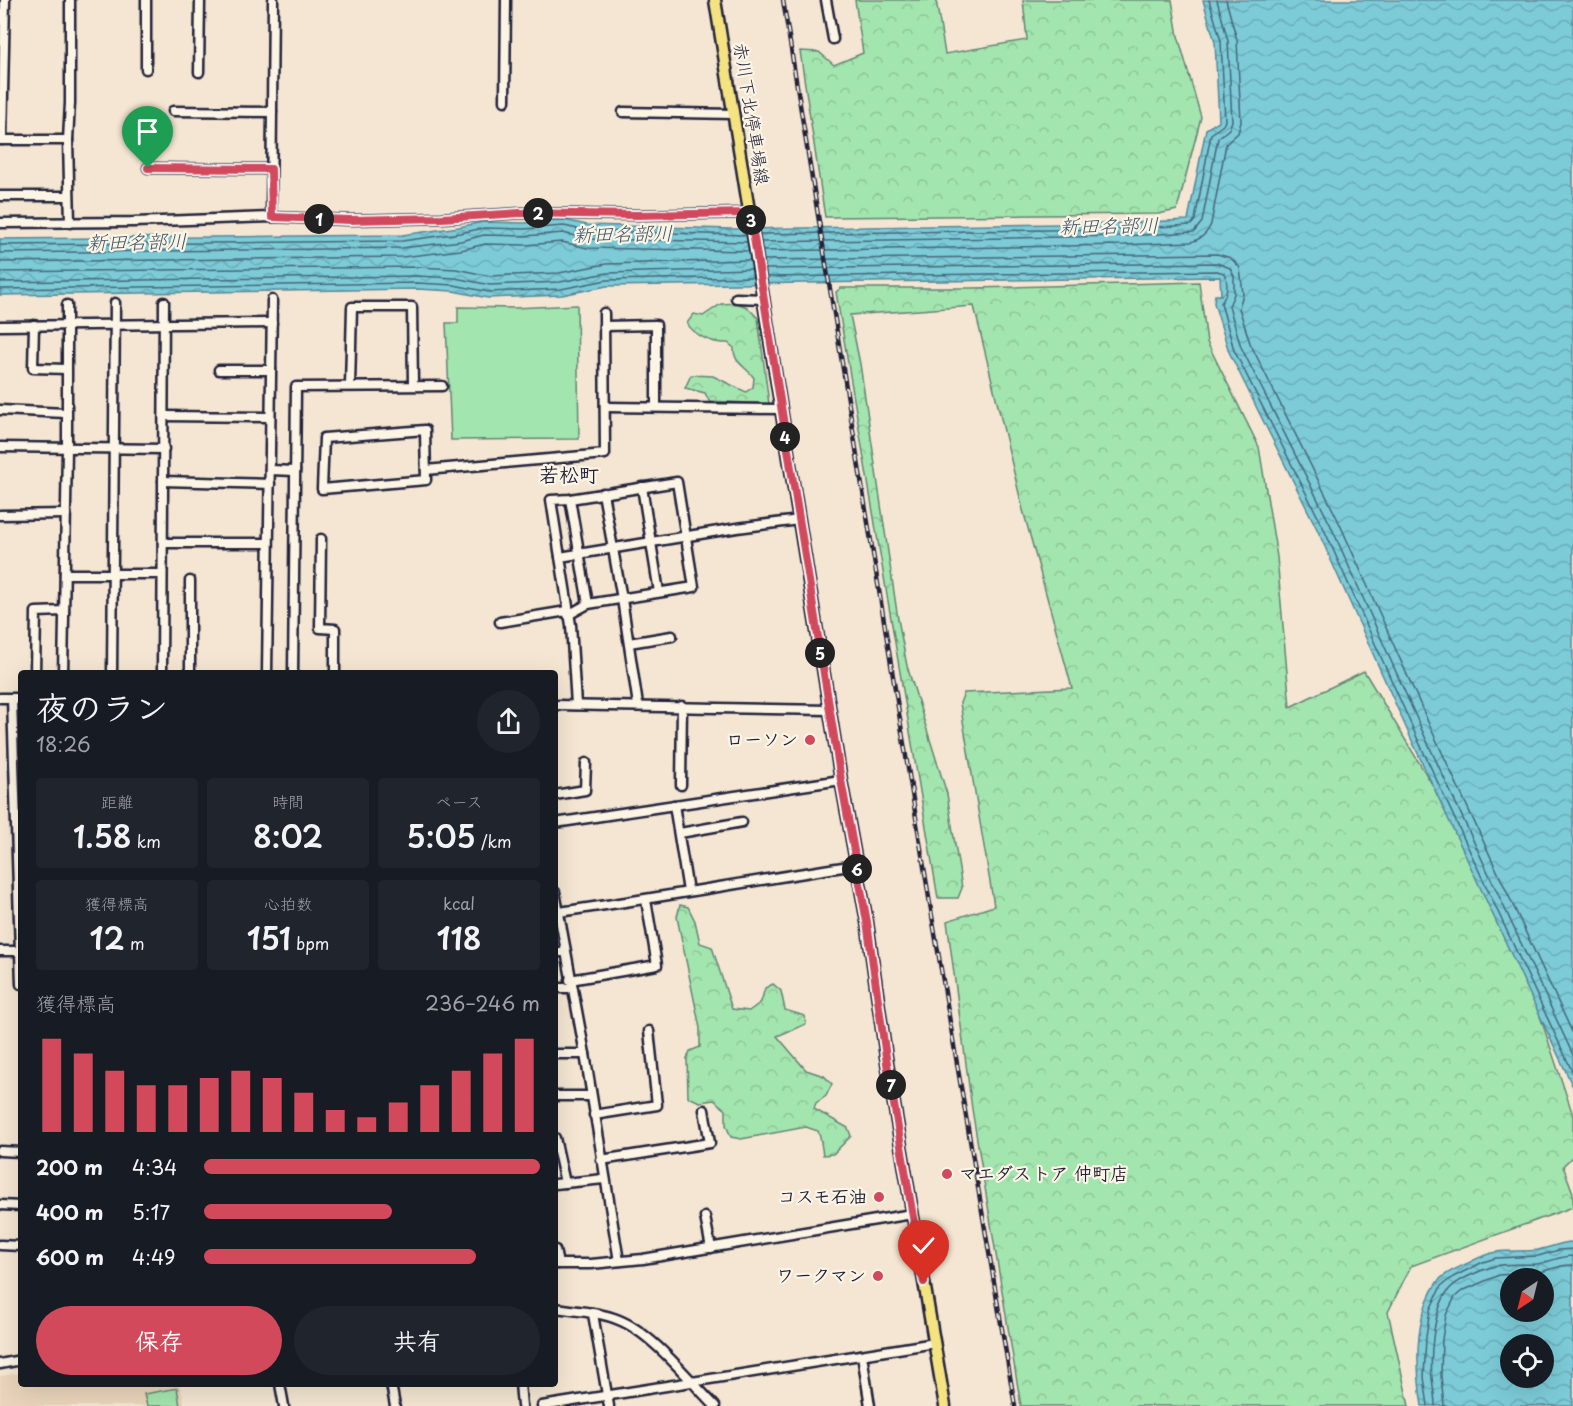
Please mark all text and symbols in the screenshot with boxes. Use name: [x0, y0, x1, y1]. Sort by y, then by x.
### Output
street label: 赤川下北停車場線: [728, 41, 777, 187]
pin: [122, 106, 173, 168]
icon: arrive: [131, 115, 164, 148]
pin: 2: [523, 198, 553, 228]
text: 2: [532, 201, 544, 225]
pin: 1: [304, 204, 334, 234]
pin: 3: [736, 205, 766, 235]
text: 1: [315, 207, 323, 231]
text: 3: [746, 208, 756, 232]
water label: 新田名部川: [1059, 209, 1159, 241]
water label: 新田名部川: [573, 217, 673, 249]
water label: 新田名部川: [87, 225, 187, 257]
pin: 4: [770, 422, 800, 452]
text: 4: [780, 425, 790, 449]
district label: 若松町: [539, 459, 599, 489]
pin: 5: [805, 638, 835, 668]
text: 5: [815, 641, 825, 665]
text: 夜のラン: [36, 681, 168, 731]
button: share: [477, 690, 540, 753]
place label: ローソン: [726, 725, 798, 752]
text: 18:26: [36, 729, 91, 759]
marker: ローソン: [803, 733, 817, 747]
text: 距離: [101, 789, 133, 813]
text: 時間: [272, 789, 304, 813]
text: ペース: [435, 789, 483, 813]
text: 1.58: [73, 813, 132, 858]
text: 8:02: [253, 813, 323, 858]
text: 5:05: [406, 813, 476, 858]
text: km: [132, 829, 161, 853]
text: /km: [476, 829, 512, 853]
pin: 6: [842, 854, 872, 884]
text: 6: [851, 857, 863, 881]
text: 獲得標高: [85, 891, 149, 915]
text: 心拍数: [264, 891, 312, 915]
text: kcal: [443, 891, 475, 915]
text: 12: [90, 915, 125, 960]
text: 151: [247, 915, 291, 960]
text: 118: [436, 915, 482, 960]
text: m: [125, 931, 144, 955]
text: bpm: [291, 931, 329, 955]
text: 獲得標高: [36, 988, 116, 1018]
text: 236–246 m: [425, 988, 540, 1018]
pin: 7: [876, 1070, 906, 1100]
text: 7: [886, 1073, 896, 1097]
text: 200 m: [36, 1152, 103, 1182]
text: 4:34: [132, 1152, 177, 1182]
place label: マエダストア 仲町店: [959, 1159, 1128, 1186]
marker: マエダストア 仲町店: [940, 1167, 954, 1181]
place label: コスモ石油: [778, 1182, 867, 1209]
marker: コスモ石油: [872, 1190, 886, 1204]
text: 400 m: [36, 1197, 104, 1227]
text: 5:17: [132, 1197, 170, 1227]
pin: [898, 1220, 949, 1282]
icon: check: [907, 1229, 940, 1262]
text: 600 m: [36, 1242, 104, 1272]
text: 4:49: [132, 1242, 175, 1272]
place label: ワークマン: [776, 1261, 866, 1288]
north arrow: [1500, 1268, 1554, 1322]
map controls: [1500, 1268, 1554, 1388]
marker: ワークマン: [871, 1269, 885, 1283]
button: 保存: [36, 1306, 282, 1375]
button: 共有: [294, 1306, 540, 1375]
button: locate: [1500, 1334, 1554, 1388]

